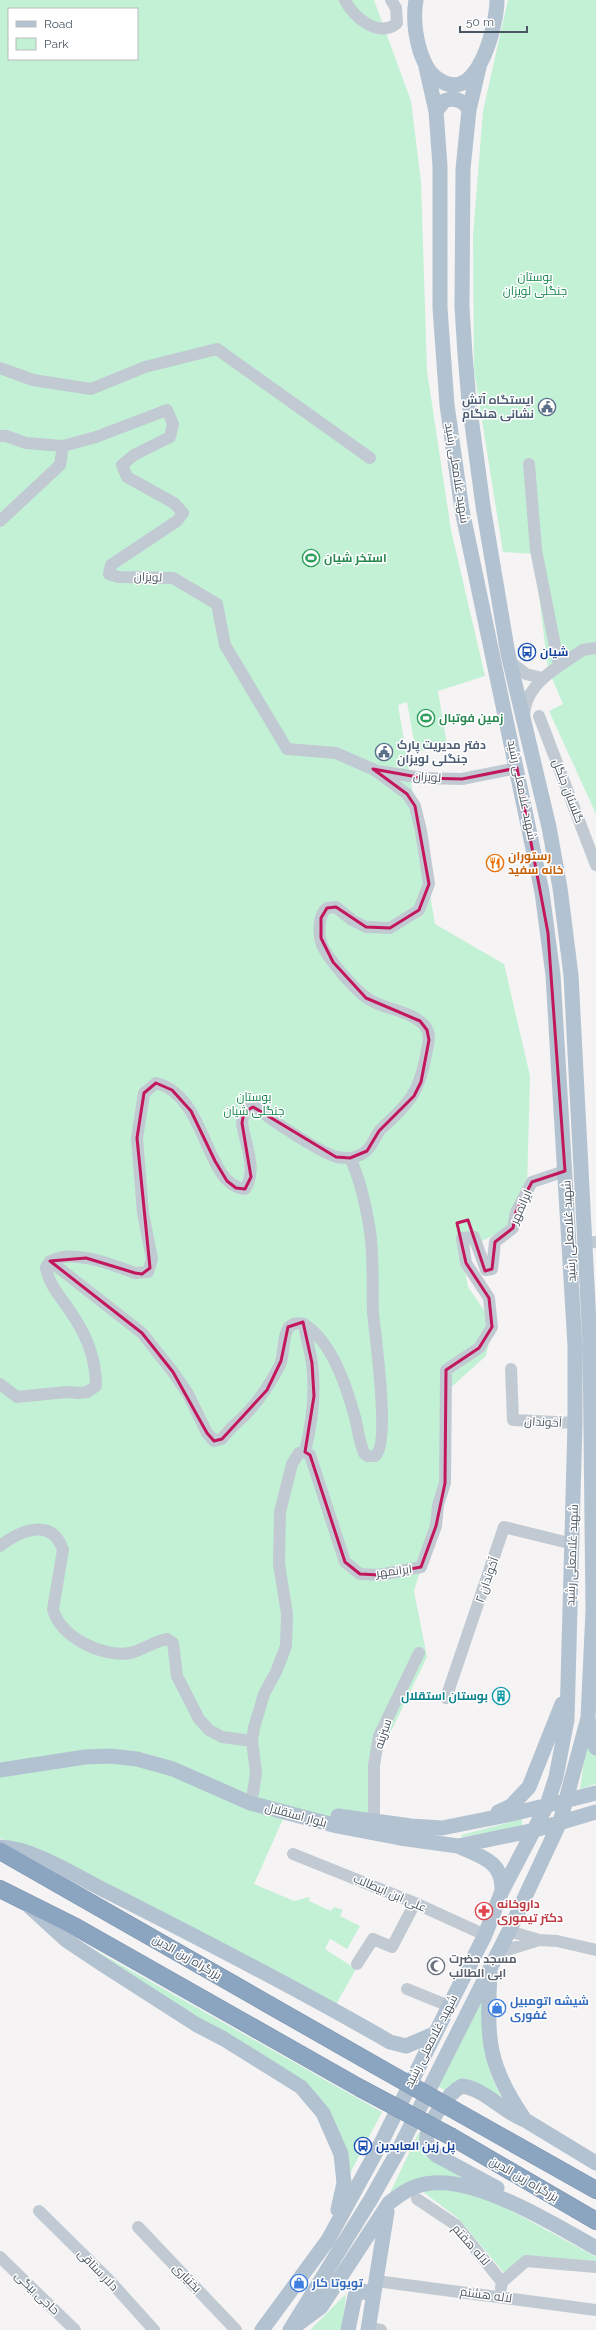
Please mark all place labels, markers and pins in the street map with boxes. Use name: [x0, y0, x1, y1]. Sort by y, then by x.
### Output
place label: ایستگاه آتش نشانی هنگام: [462, 393, 534, 422]
public building icon: ایستگاه آتش نشانی هنگام: [537, 397, 557, 417]
sports icon: استخر شیان: [301, 548, 321, 568]
place label: استخر شیان: [324, 551, 387, 566]
bus stop icon: شیان: [517, 642, 537, 662]
place label: شیان: [540, 645, 568, 660]
sports icon: زمین فوتبال: [416, 708, 436, 728]
place label: زمین فوتبال: [439, 711, 504, 726]
place label: دفتر مدیریت پارک جنگلی لویزان: [397, 738, 486, 767]
public building icon: دفتر مدیریت پارک جنگلی لویزان: [374, 742, 394, 762]
place label: رستوران خانه سفید: [508, 849, 564, 877]
restaurant icon: رستوران خانه سفید: [485, 853, 505, 873]
building icon: بوستان استقلال: [491, 1686, 511, 1706]
place label: بوستان استقلال: [401, 1689, 488, 1704]
place label: داروخانه دکتر تیموری: [497, 1897, 563, 1926]
pharmacy icon: داروخانه دکتر تیموری: [474, 1901, 494, 1921]
place label: مسجد حضرت ابی الطالب: [449, 1952, 517, 1981]
mosque icon: مسجد حضرت ابی الطالب: [426, 1956, 446, 1976]
place label: شیشه اتومبیل غفوری: [510, 1994, 589, 2023]
shop icon: شیشه اتومبیل غفوری: [487, 1998, 507, 2018]
bus stop icon: پل زین العابدین: [353, 2136, 373, 2156]
place label: پل زین العابدین: [376, 2139, 456, 2155]
shop icon: تویوتا کار: [289, 2273, 309, 2293]
place label: تویوتا کار: [311, 2276, 363, 2291]

